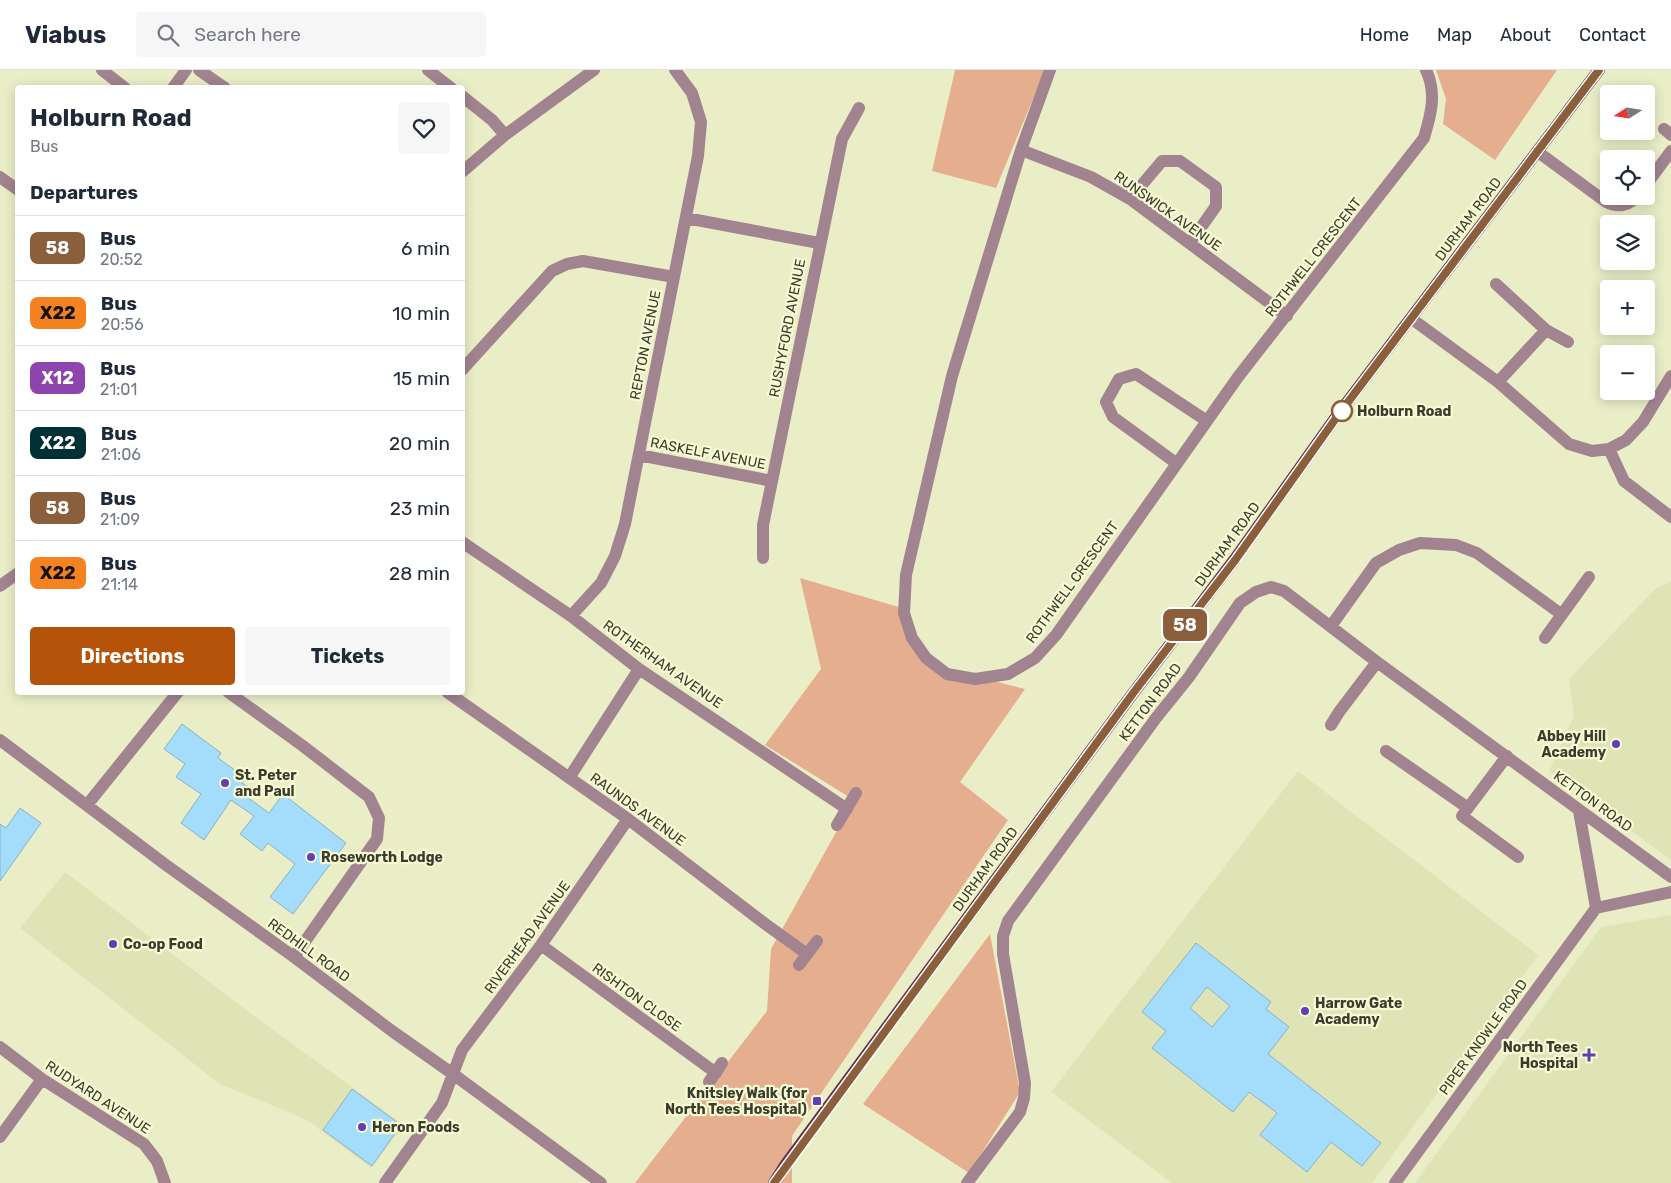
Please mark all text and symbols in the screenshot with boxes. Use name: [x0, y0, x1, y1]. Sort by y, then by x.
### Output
search box: [136, 12, 486, 57]
text: Viabus: [25, 21, 106, 49]
icon: search: [154, 21, 182, 49]
text: Search here: [194, 23, 301, 46]
text: Home: [1360, 24, 1409, 46]
text: Map: [1437, 24, 1472, 46]
text: About: [1500, 24, 1551, 46]
text: Contact: [1579, 24, 1646, 46]
north arrow: [1600, 85, 1655, 140]
map controls: [1600, 85, 1655, 400]
button: heart: [398, 102, 450, 154]
text: Holburn Road: [30, 104, 192, 132]
text: Bus: [30, 137, 58, 156]
button: locate: [1600, 150, 1655, 205]
street label: RUNSWICK AVENUE: [1111, 168, 1225, 255]
street label: DURHAM ROAD: [1432, 174, 1505, 264]
text: Departures: [30, 181, 138, 204]
street label: ROTHWELL CRESCENT: [1262, 194, 1365, 320]
button: layers: [1600, 215, 1655, 270]
text: Bus: [100, 227, 136, 250]
text: 58: [46, 237, 69, 259]
text: 6 min: [401, 237, 450, 260]
text: 20:52: [100, 250, 143, 269]
street label: RUSHYFORD AVENUE: [766, 257, 809, 399]
button: +: [1600, 280, 1655, 335]
street label: REPTON AVENUE: [627, 289, 664, 401]
text: Bus: [101, 292, 137, 315]
text: X22: [40, 302, 76, 324]
text: 10 min: [392, 302, 450, 325]
text: 20:56: [101, 315, 144, 334]
button: −: [1600, 345, 1655, 400]
text: Bus: [100, 357, 136, 380]
text: X12: [41, 367, 74, 389]
text: 15 min: [393, 367, 450, 390]
text: 21:01: [100, 380, 137, 399]
marker: Holburn Road: [1331, 400, 1353, 422]
place label: Holburn Road: [1357, 403, 1452, 420]
text: Bus: [101, 422, 137, 445]
text: X22: [40, 432, 76, 454]
text: 20 min: [389, 432, 450, 455]
street label: RASKELF AVENUE: [649, 434, 767, 473]
text: 21:06: [101, 445, 141, 464]
text: Bus: [100, 487, 136, 510]
text: 58: [46, 497, 69, 519]
text: 23 min: [390, 497, 450, 520]
street label: DURHAM ROAD: [1191, 499, 1264, 590]
text: 21:09: [100, 510, 140, 529]
street label: ROTHWELL CRESCENT: [1023, 518, 1122, 647]
text: Bus: [101, 552, 137, 575]
text: X22: [40, 562, 76, 584]
text: 28 min: [389, 562, 450, 585]
text: 21:14: [101, 575, 138, 594]
line badge: 58: [1162, 609, 1208, 641]
text: 58: [1173, 614, 1197, 636]
street label: ROTHERHAM AVENUE: [600, 617, 726, 712]
button: Directions: [30, 627, 235, 685]
button: Tickets: [245, 627, 450, 685]
street label: KETTON ROAD: [1116, 660, 1185, 745]
place label: Abbey Hill Academy: [1537, 728, 1607, 761]
marker: Abbey Hill Academy: [1610, 738, 1622, 750]
place label: St. Peter and Paul: [235, 767, 297, 800]
street label: KETTON ROAD: [1550, 767, 1635, 836]
street label: RAUNDS AVENUE: [587, 769, 689, 850]
marker: St. Peter and Paul: [219, 777, 231, 789]
street label: DURHAM ROAD: [949, 824, 1022, 915]
place label: Roseworth Lodge: [321, 849, 443, 866]
marker: Roseworth Lodge: [305, 851, 317, 863]
street label: RIVERHEAD AVENUE: [481, 878, 574, 997]
street label: REDHILL ROAD: [264, 915, 353, 986]
place label: Co-op Food: [123, 936, 203, 953]
marker: Co-op Food: [107, 938, 119, 950]
street label: RISHTON CLOSE: [589, 959, 685, 1035]
street label: PIPER KNOWLE ROAD: [1436, 976, 1531, 1098]
place label: Harrow Gate Academy: [1315, 995, 1402, 1028]
marker: Harrow Gate Academy: [1299, 1005, 1311, 1017]
place label: North Tees Hospital: [1503, 1039, 1578, 1072]
marker: North Tees Hospital: [1582, 1048, 1596, 1062]
street label: RUDYARD AVENUE: [42, 1057, 153, 1138]
place label: Knitsley Walk (for North Tees Hospital): [665, 1085, 808, 1118]
marker: Knitsley Walk (for North Tees Hospital): [811, 1095, 823, 1107]
place label: Heron Foods: [372, 1119, 460, 1136]
marker: Heron Foods: [356, 1121, 368, 1133]

